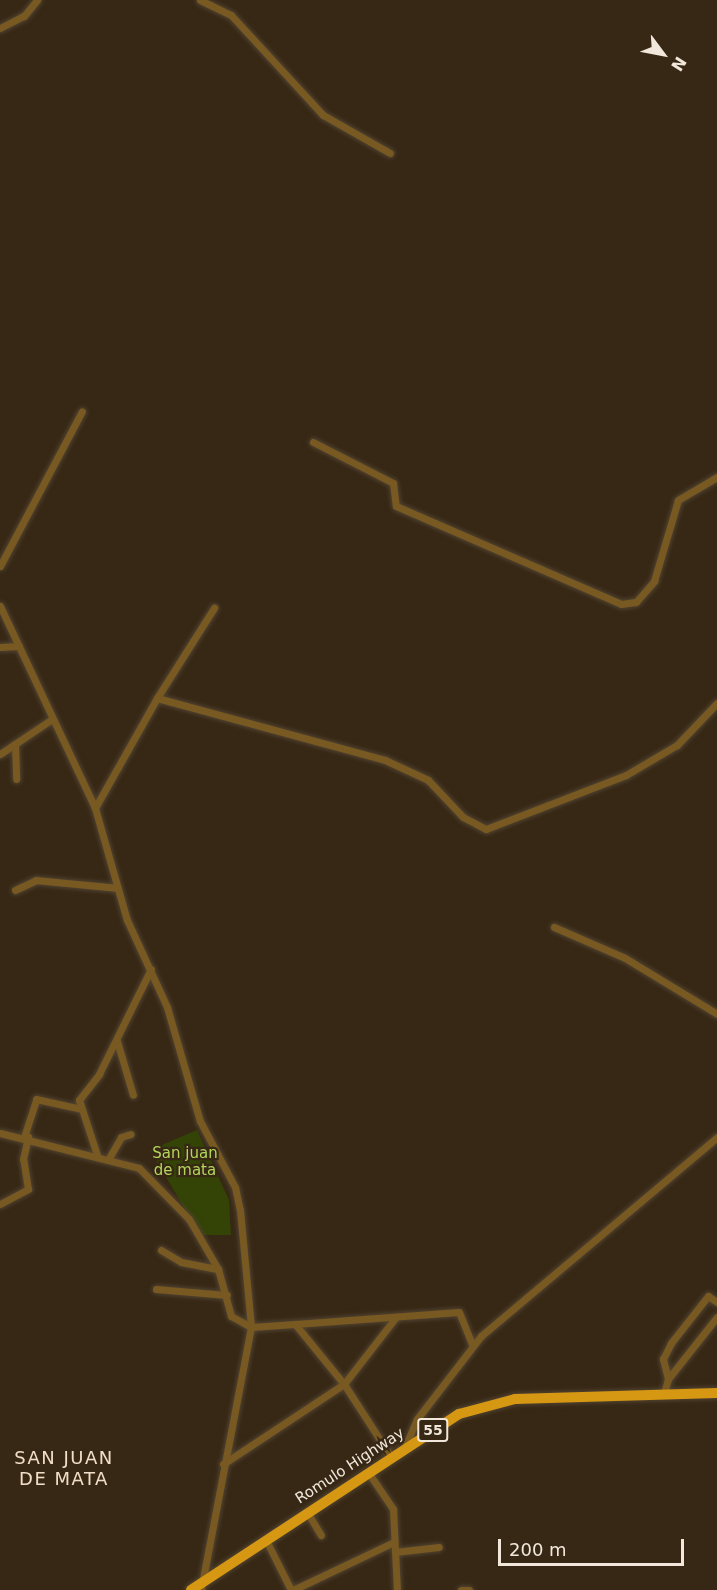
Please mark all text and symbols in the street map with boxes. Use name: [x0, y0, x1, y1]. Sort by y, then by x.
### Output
north arrow: [633, 24, 693, 84]
text: N: [667, 53, 690, 75]
park label: San juan de mata: [152, 1144, 218, 1179]
road number: 55: [416, 1419, 450, 1441]
street label: Romulo Highway: [292, 1424, 408, 1508]
district label: SAN JUAN DE MATA: [14, 1448, 114, 1490]
scale bar: [501, 1527, 687, 1565]
text: 200 m: [509, 1539, 567, 1560]

